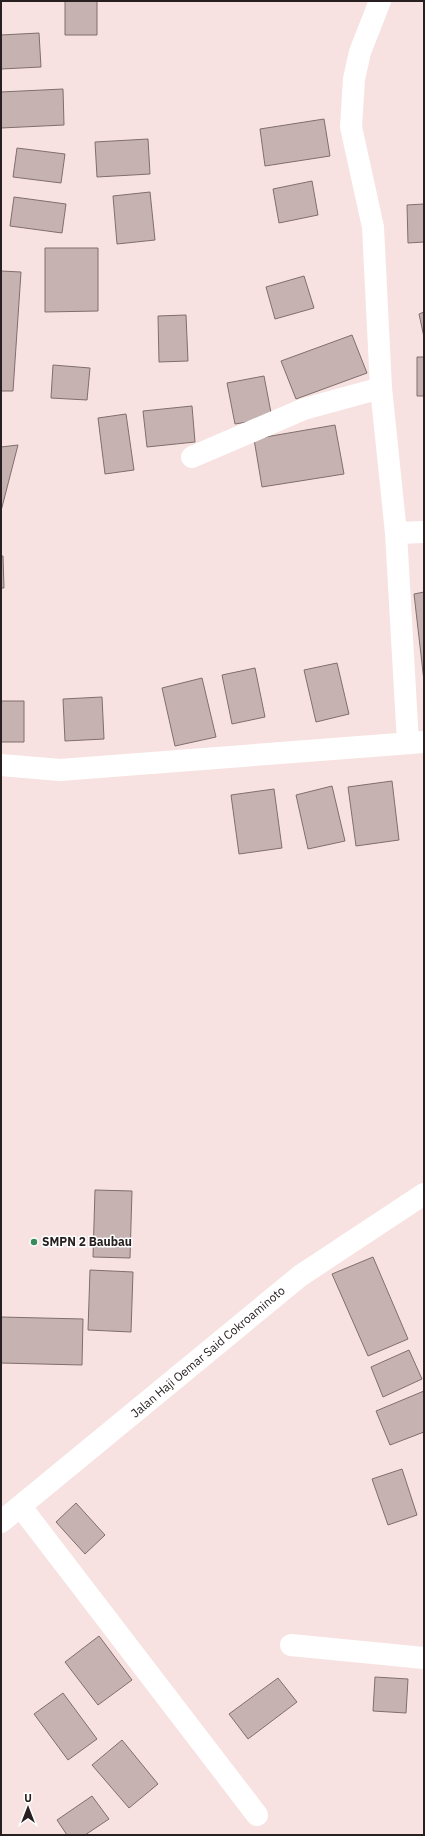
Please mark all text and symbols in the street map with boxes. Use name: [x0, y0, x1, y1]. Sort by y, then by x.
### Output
place label: SMPN 2 Baubau: [42, 1234, 132, 1249]
marker: SMPN 2 Baubau: [29, 1237, 39, 1247]
street label: Jalan Haji Oemar Said Cokroaminoto: [127, 1282, 288, 1421]
north arrow: [8, 1788, 48, 1828]
text: U: [24, 1791, 32, 1805]

